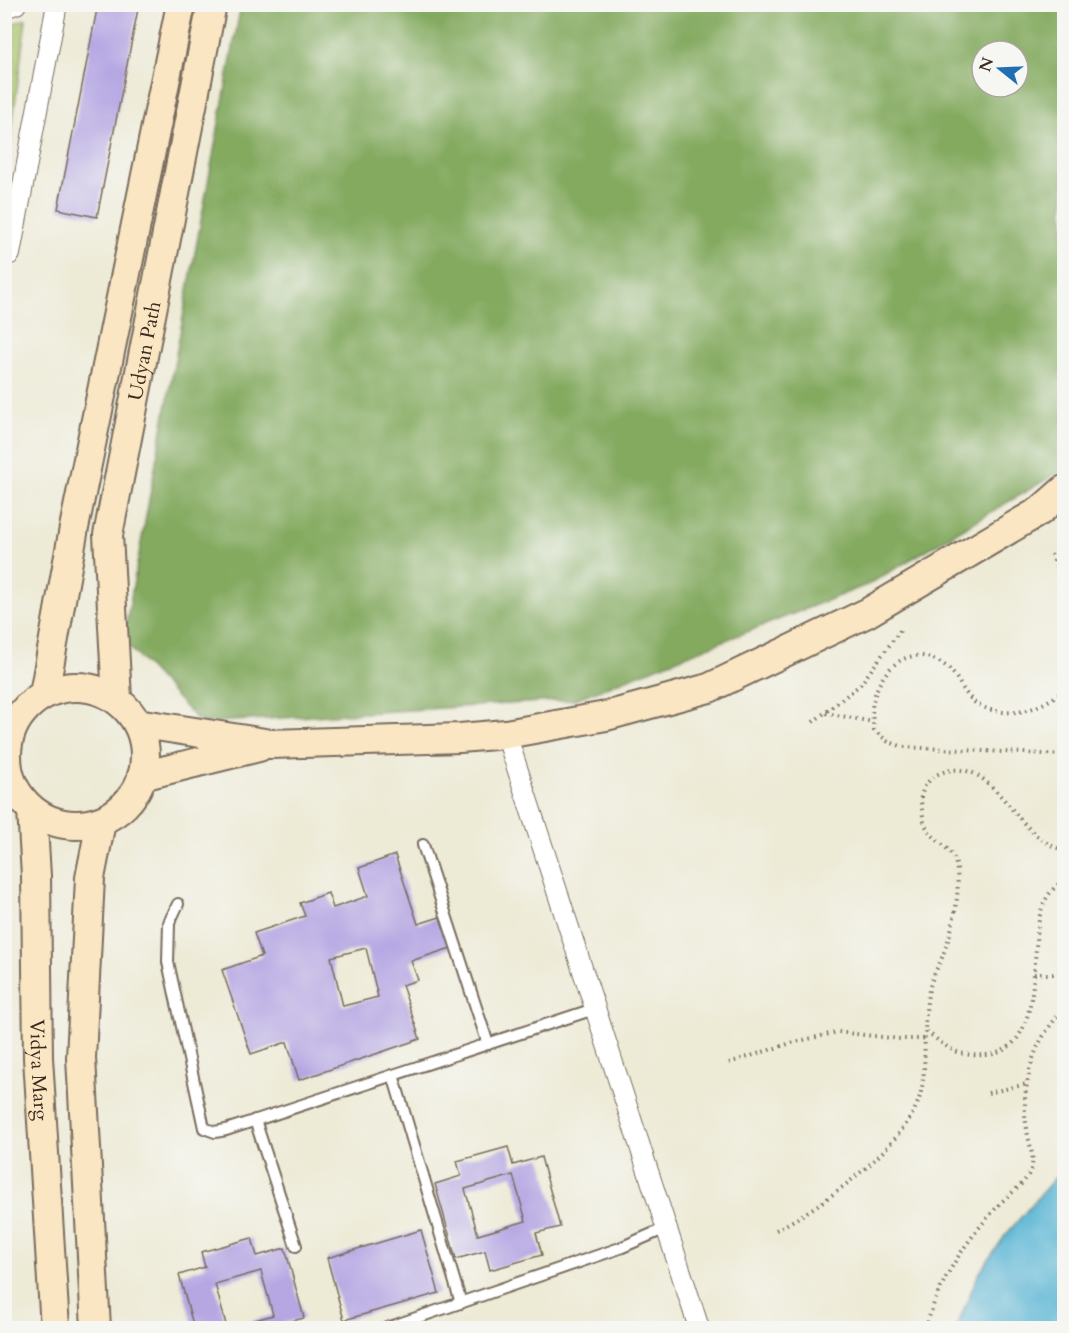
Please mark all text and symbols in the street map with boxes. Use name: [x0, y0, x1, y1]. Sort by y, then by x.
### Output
north arrow: [970, 39, 1030, 99]
text: N: [974, 55, 999, 75]
street label: Udyan Path: [121, 299, 167, 403]
street label: Vidya Marg: [24, 1019, 55, 1122]

